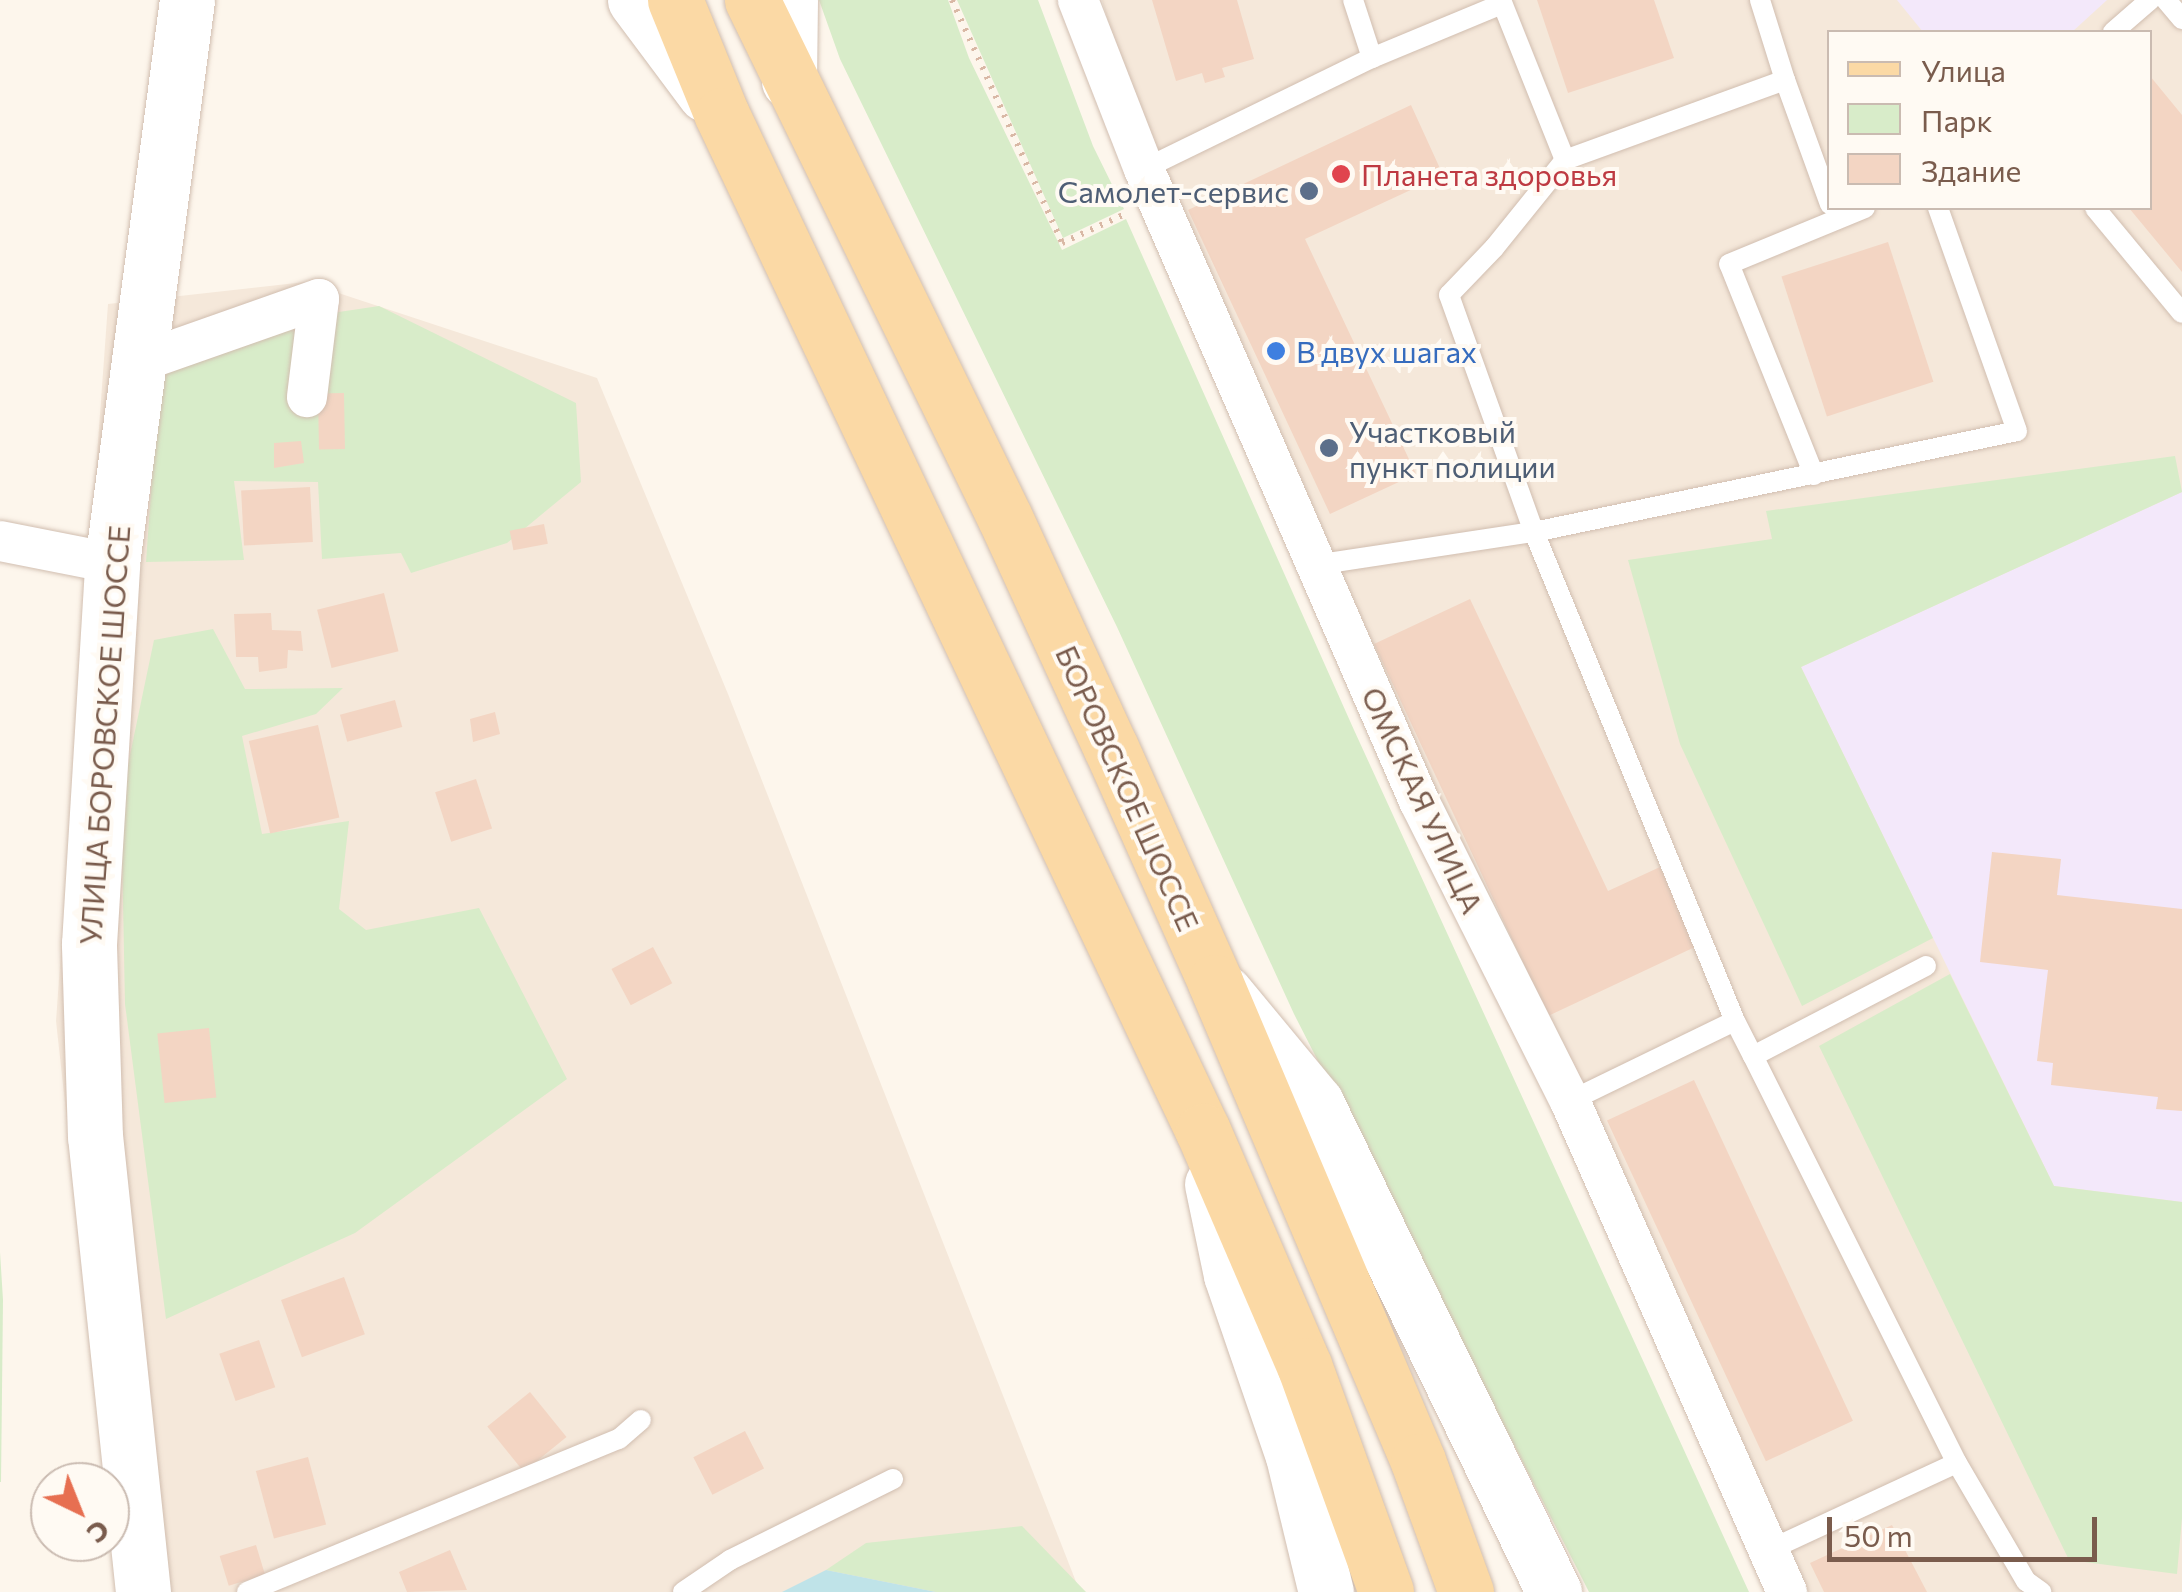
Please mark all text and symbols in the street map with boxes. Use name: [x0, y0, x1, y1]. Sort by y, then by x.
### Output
legend: [1827, 30, 2152, 210]
text: Улица: [1921, 51, 2006, 88]
text: Парк: [1921, 101, 1993, 138]
text: Здание: [1921, 151, 2021, 188]
place label: Планета здоровья: [1361, 156, 1617, 192]
marker: Планета здоровья: [1330, 163, 1352, 185]
place label: Самолет-сервис: [1058, 173, 1289, 209]
marker: Самолет-сервис: [1298, 180, 1320, 202]
place label: В двух шагах: [1296, 333, 1477, 369]
marker: В двух шагах: [1265, 340, 1287, 362]
place label: Участковый пункт полиции: [1349, 413, 1556, 484]
marker: Участковый пункт полиции: [1318, 437, 1340, 459]
street label: УЛИЦА БОРОВСКОЕ ШОССЕ: [71, 524, 137, 946]
street label: БОРОВСКОЕ ШОССЕ: [1049, 640, 1207, 936]
street label: ОМСКАЯ УЛИЦА: [1355, 681, 1491, 919]
north arrow: [30, 1462, 130, 1562]
scale bar: [1832, 1497, 2102, 1559]
text: С: [81, 1514, 118, 1551]
text: 50 m: [1844, 1516, 1913, 1553]

